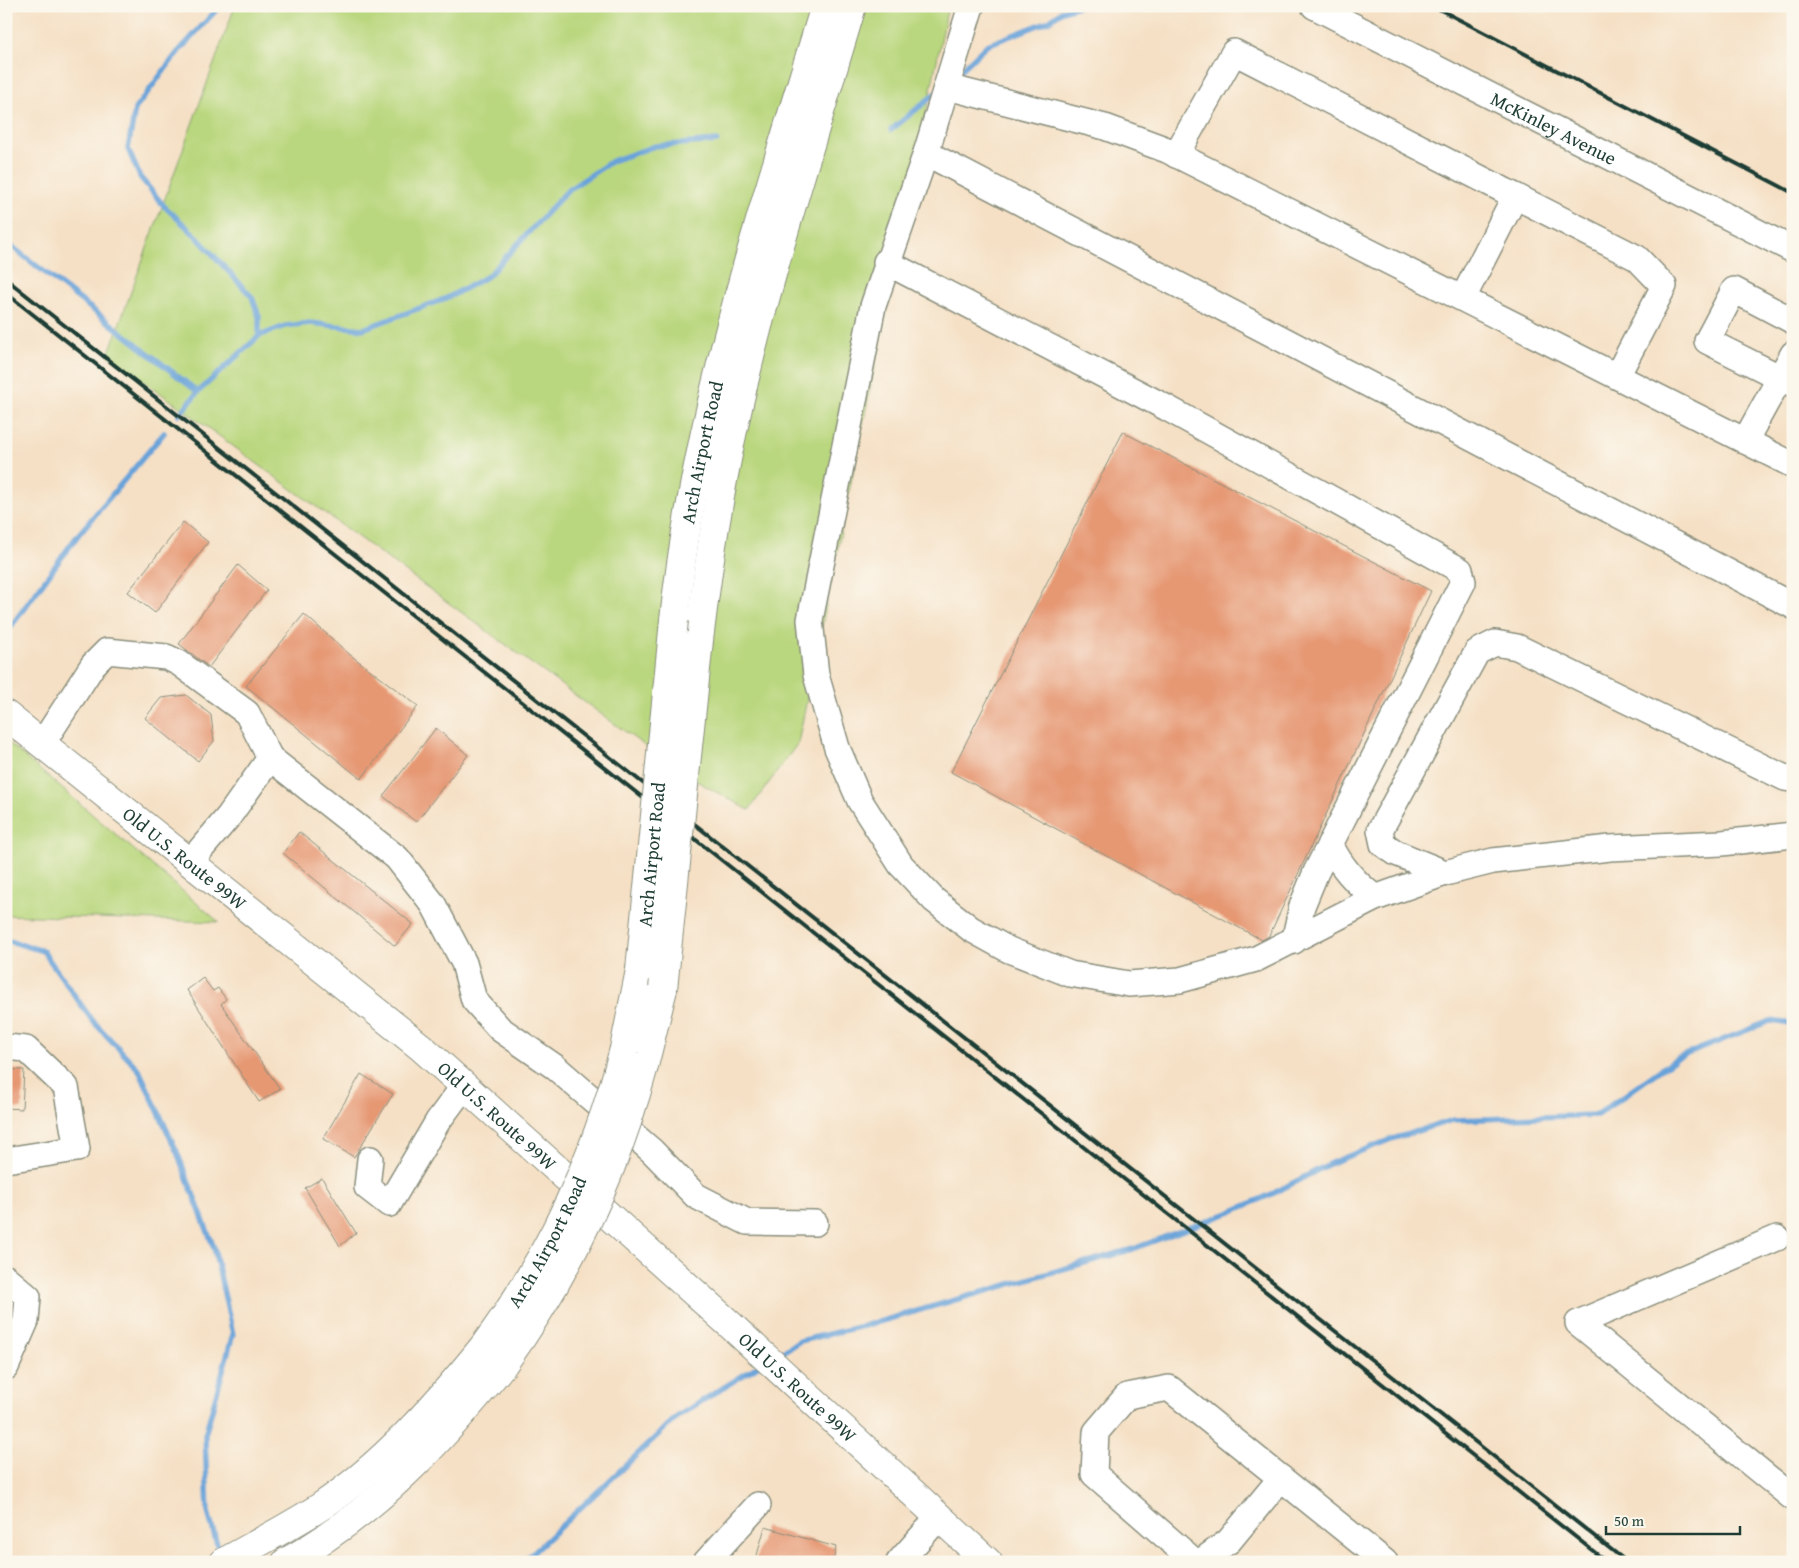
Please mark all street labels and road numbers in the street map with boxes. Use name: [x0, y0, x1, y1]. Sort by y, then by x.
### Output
street label: McKinley Avenue: [1486, 84, 1621, 172]
street label: Arch Airport Road: [673, 377, 730, 526]
street label: Arch Airport Road: [630, 780, 672, 928]
street label: Old U.S. Route 99W: [117, 800, 253, 916]
street label: Old U.S. Route 99W: [431, 1054, 563, 1177]
street label: Arch Airport Road: [500, 1171, 593, 1313]
street label: Old U.S. Route 99W: [732, 1325, 863, 1449]

